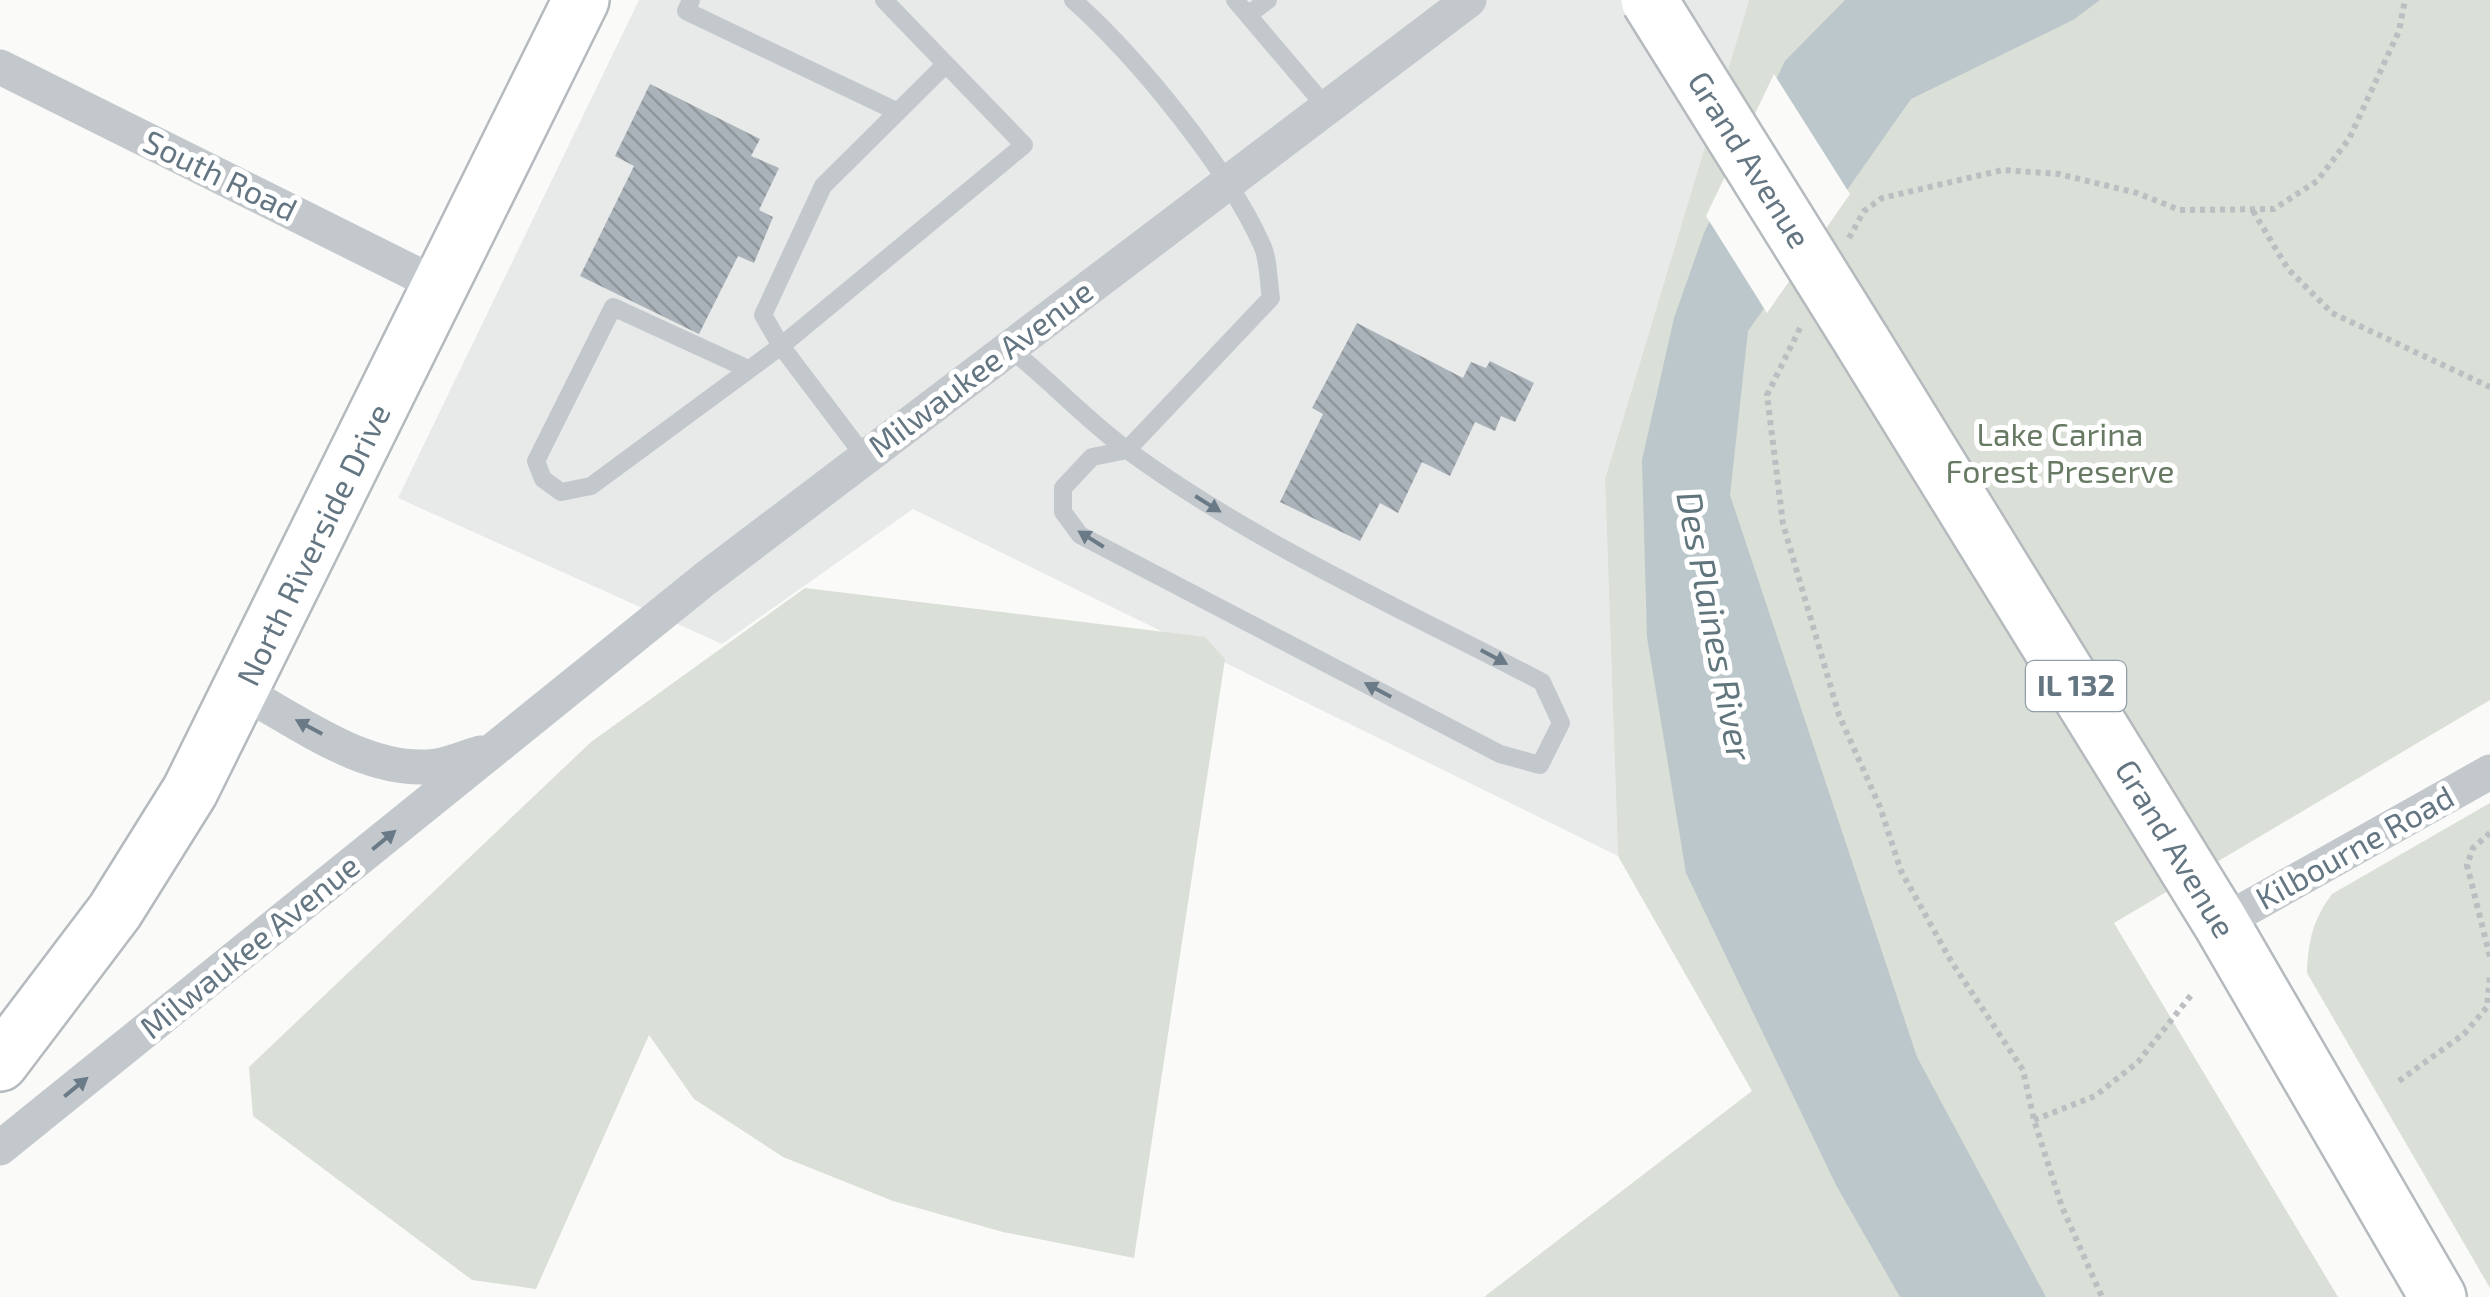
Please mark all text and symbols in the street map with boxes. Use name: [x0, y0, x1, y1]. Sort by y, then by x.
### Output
street label: Grand Avenue: [1681, 64, 1820, 254]
street label: South Road: [138, 121, 304, 228]
street label: Milwaukee Avenue: [860, 271, 1099, 464]
street label: North Riverside Drive: [227, 397, 397, 691]
park label: Lake Carina Forest Preserve: [1946, 414, 2174, 489]
water label: Des Plaines River: [1669, 488, 1763, 765]
one-way arrow: [1194, 495, 1222, 512]
one-way arrow: [1077, 530, 1104, 549]
one-way arrow: [1480, 648, 1509, 665]
road number: IL 132: [2026, 661, 2126, 711]
one-way arrow: [1363, 682, 1392, 699]
one-way arrow: [295, 719, 323, 737]
street label: Grand Avenue: [2109, 752, 2245, 944]
street label: Kilbourne Road: [2248, 776, 2460, 916]
one-way arrow: [372, 830, 397, 851]
street label: Milwaukee Avenue: [132, 845, 366, 1045]
one-way arrow: [63, 1077, 89, 1098]

